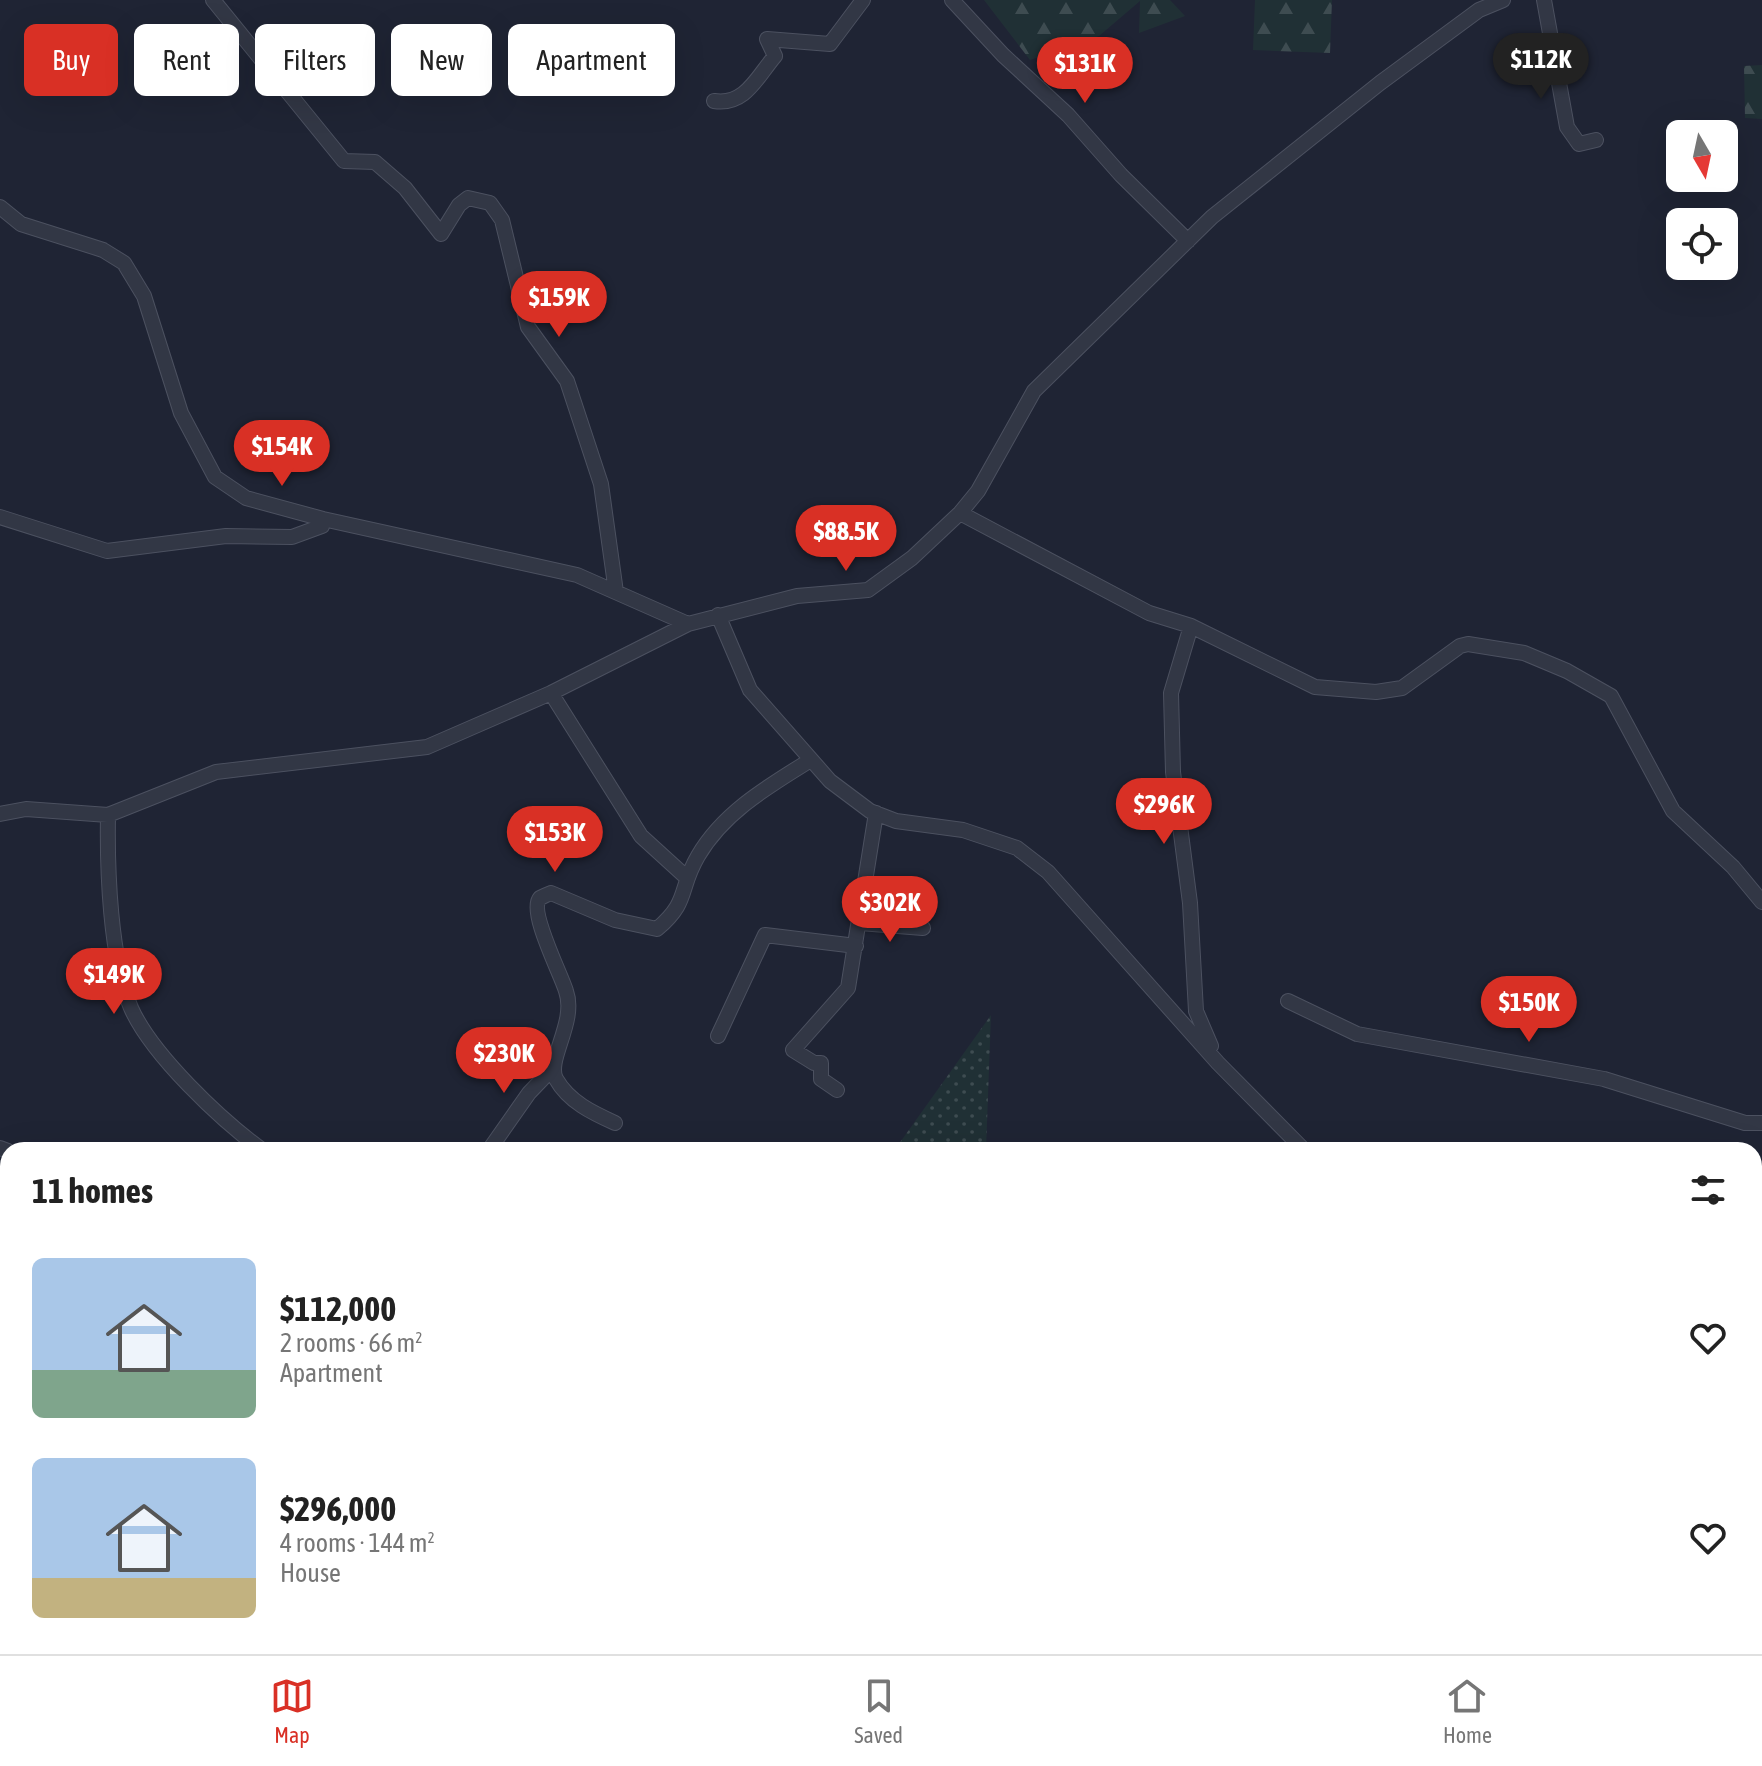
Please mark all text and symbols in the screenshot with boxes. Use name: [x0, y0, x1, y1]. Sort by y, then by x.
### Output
chip: Buy: [24, 24, 118, 96]
chip: Rent: [134, 24, 239, 96]
chip: Filters: [255, 24, 375, 96]
chip: New: [391, 24, 492, 96]
chip: Apartment: [508, 24, 675, 96]
pin: $112K: [1485, 33, 1597, 101]
pin: $131K: [1029, 37, 1141, 105]
text: $112K: [1511, 44, 1571, 74]
text: $131K: [1055, 48, 1115, 78]
north arrow: [1666, 120, 1738, 192]
map controls: [1666, 120, 1738, 280]
button: locate: [1666, 208, 1738, 280]
pin: $159K: [503, 271, 615, 339]
text: $159K: [529, 282, 589, 312]
pin: $154K: [226, 420, 338, 488]
text: $154K: [252, 431, 312, 461]
pin: $88.5K: [781, 505, 911, 573]
text: $88.5K: [814, 516, 878, 546]
pin: $296K: [1108, 778, 1220, 846]
text: $296K: [1134, 789, 1194, 819]
pin: $153K: [499, 806, 611, 874]
text: $153K: [525, 817, 585, 847]
pin: $302K: [834, 876, 946, 944]
text: $302K: [860, 887, 920, 917]
pin: $149K: [58, 948, 170, 1016]
text: $149K: [84, 959, 144, 989]
pin: $150K: [1473, 976, 1585, 1044]
text: $150K: [1499, 987, 1559, 1017]
pin: $230K: [448, 1027, 560, 1095]
text: $230K: [474, 1038, 534, 1068]
icon: filters: [1686, 1168, 1730, 1212]
text: 11 homes: [32, 1171, 153, 1210]
text: $112,000: [280, 1289, 396, 1328]
icon: home: [96, 1290, 192, 1386]
icon: heart: [1686, 1316, 1730, 1360]
text: 2 rooms · 66 m²: [280, 1328, 422, 1358]
text: Apartment: [280, 1358, 383, 1388]
text: $296,000: [280, 1489, 396, 1528]
icon: home: [96, 1490, 192, 1586]
icon: heart: [1686, 1516, 1730, 1560]
text: 4 rooms · 144 m²: [280, 1528, 435, 1558]
text: House: [280, 1558, 341, 1588]
tab: Map: [270, 1674, 314, 1748]
tab: Saved: [854, 1674, 903, 1748]
tab: Home: [1443, 1674, 1492, 1748]

